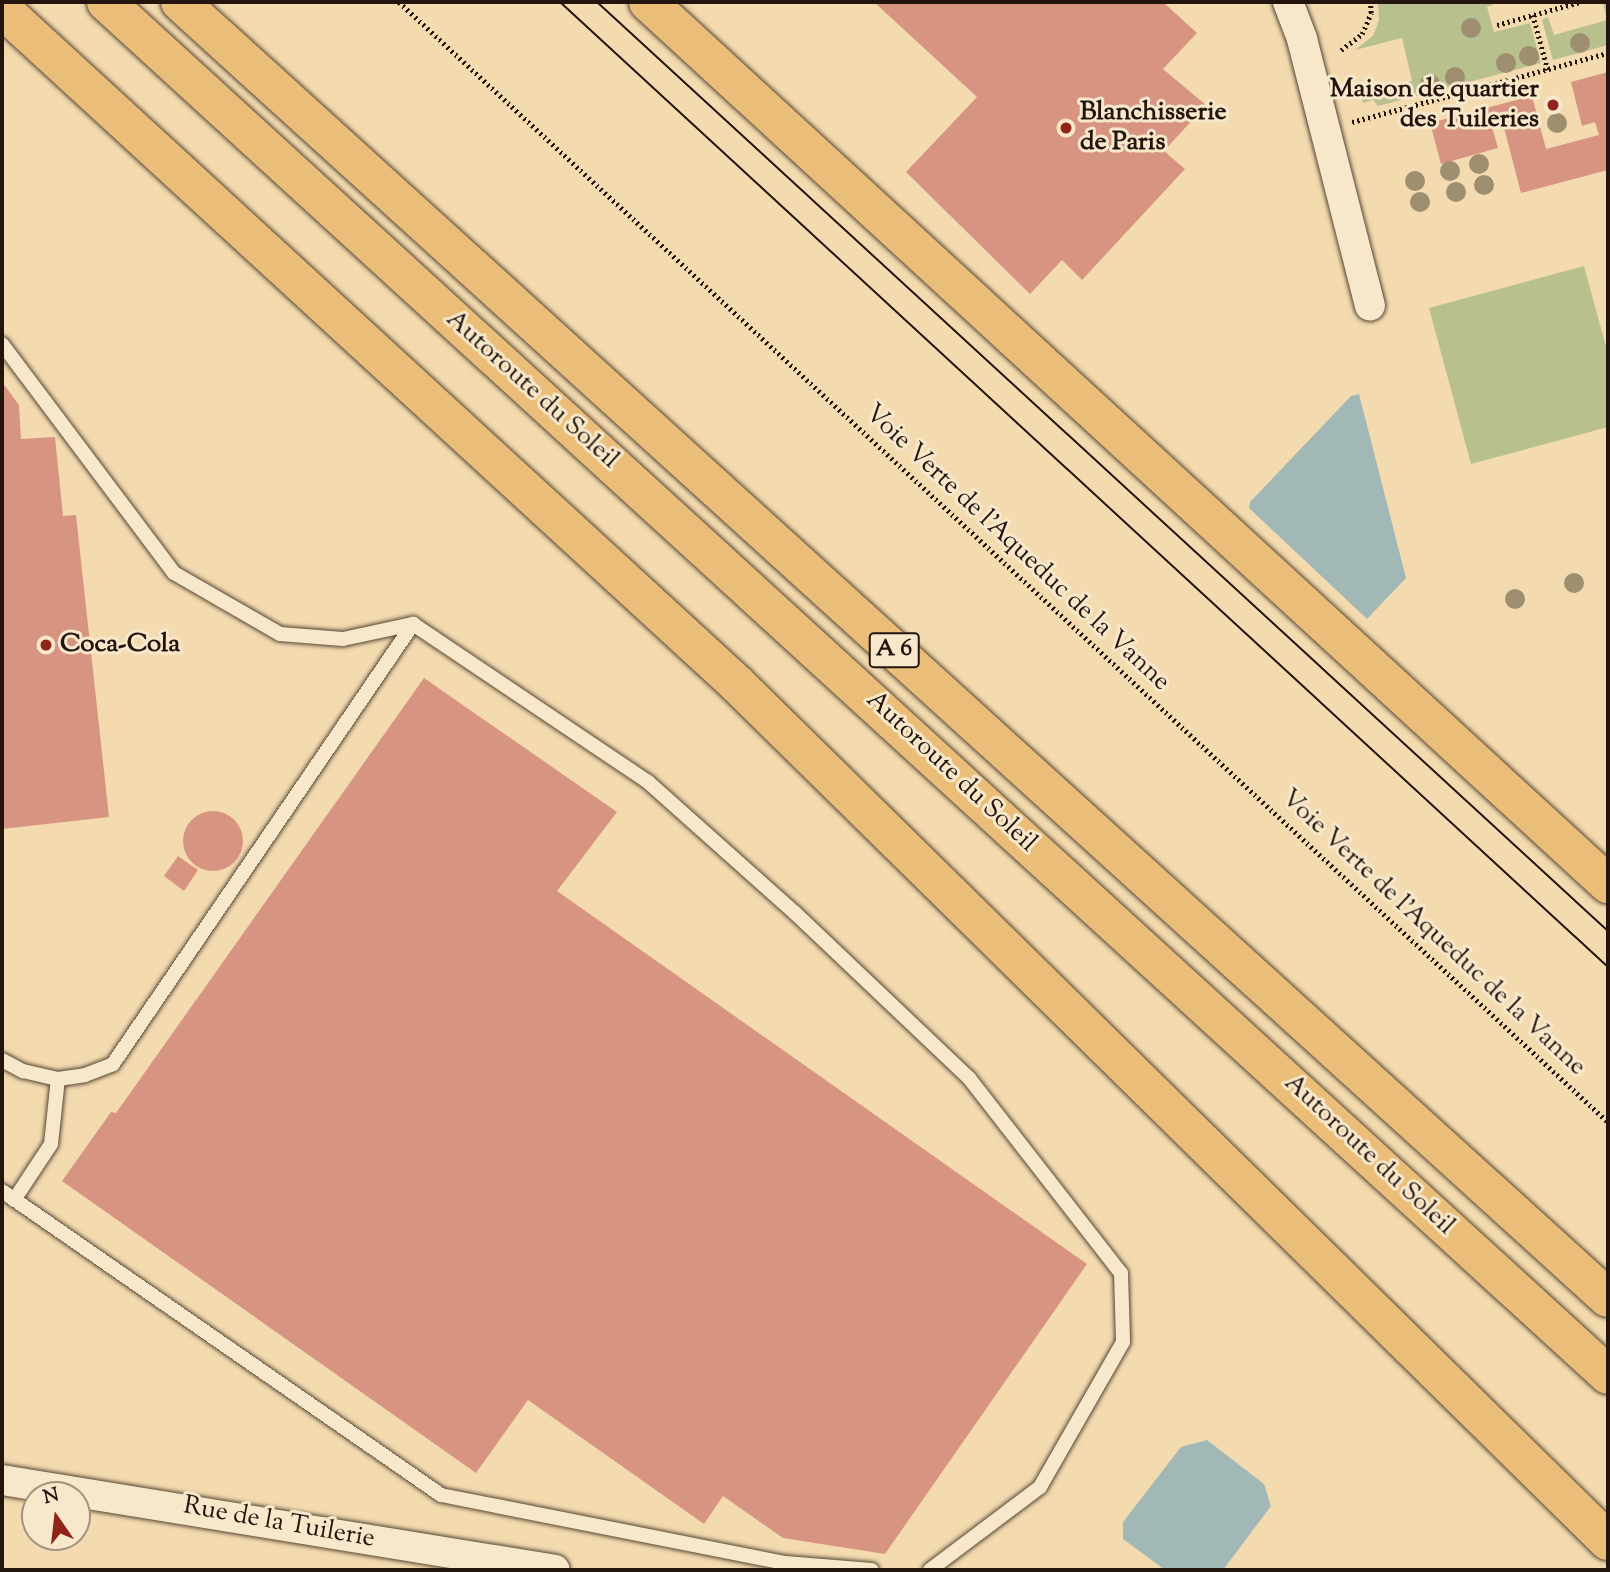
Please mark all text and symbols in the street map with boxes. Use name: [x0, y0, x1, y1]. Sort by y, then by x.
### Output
place label: Maison de quartier des Tuileries: [1330, 74, 1539, 136]
place label: Blanchisserie de Paris: [1080, 97, 1227, 158]
marker: Maison de quartier des Tuileries: [1545, 97, 1561, 113]
marker: Blanchisserie de Paris: [1058, 120, 1074, 136]
street label: Autoroute du Soleil: [439, 304, 625, 476]
street label: Voie Verte de l'Aqueduc de la Vanne: [858, 398, 1176, 698]
place label: Coca-Cola: [60, 629, 180, 661]
road number: A 6: [868, 630, 920, 670]
marker: Coca-Cola: [38, 637, 54, 653]
street label: Autoroute du Soleil: [859, 685, 1043, 859]
street label: Voie Verte de l'Aqueduc de la Vanne: [1274, 783, 1592, 1083]
street label: Autoroute du Soleil: [1277, 1068, 1461, 1242]
north arrow: [21, 1481, 91, 1551]
text: N: [41, 1482, 62, 1512]
street label: Rue de la Tuilerie: [181, 1491, 377, 1555]

